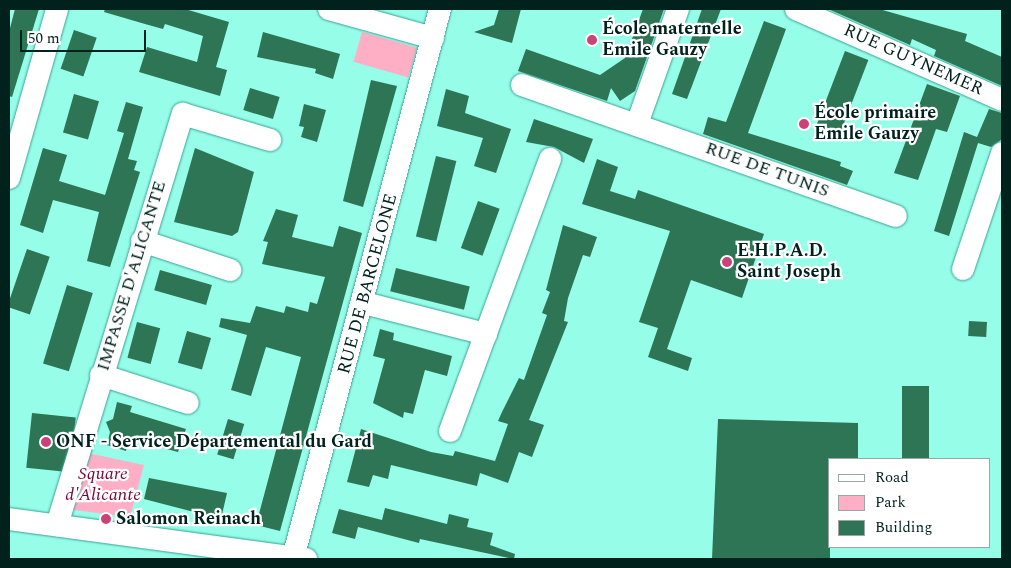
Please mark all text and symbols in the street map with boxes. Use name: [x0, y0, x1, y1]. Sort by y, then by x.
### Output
place label: École maternelle Emile Gauzy: [602, 19, 742, 62]
scale bar: [22, 20, 149, 52]
street label: RUE GUYNEMER: [840, 20, 986, 100]
text: 50 m: [28, 27, 60, 50]
marker: École maternelle Emile Gauzy: [586, 34, 598, 46]
place label: École primaire Emile Gauzy: [814, 103, 936, 146]
marker: École primaire Emile Gauzy: [798, 118, 810, 130]
street label: RUE DE TUNIS: [702, 138, 832, 202]
street label: IMPASSE D'ALICANTE: [93, 178, 171, 374]
street label: RUE DE BARCELONE: [333, 191, 403, 377]
place label: E.H.P.A.D. Saint Joseph: [737, 241, 841, 284]
marker: E.H.P.A.D. Saint Joseph: [721, 256, 733, 268]
place label: ONF - Service Départemental du Gard: [56, 431, 372, 453]
marker: ONF - Service Départemental du Gard: [40, 436, 52, 448]
legend: [828, 458, 991, 548]
park label: Square d'Alicante: [65, 464, 141, 506]
text: Road: [875, 466, 909, 489]
text: Park: [875, 491, 906, 514]
place label: Salomon Reinach: [116, 508, 261, 530]
marker: Salomon Reinach: [100, 513, 112, 525]
text: Building: [875, 516, 932, 539]

